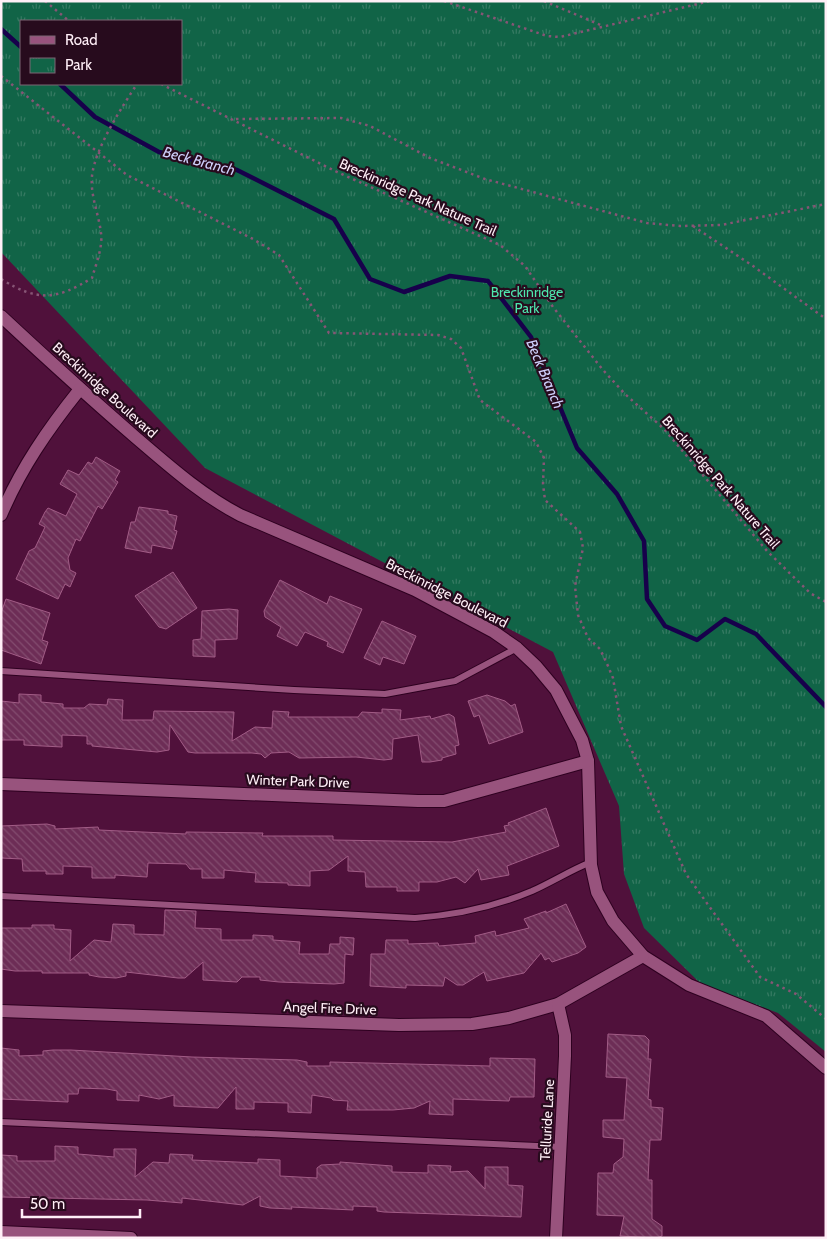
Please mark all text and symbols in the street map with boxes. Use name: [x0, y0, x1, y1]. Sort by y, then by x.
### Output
legend: [20, 20, 182, 85]
text: Road: [65, 31, 98, 49]
text: Park: [65, 56, 92, 74]
water label: Beck Branch: [161, 143, 237, 179]
street label: Breckinridge Park Nature Trail: [337, 154, 500, 240]
park label: Breckinridge Park: [491, 283, 563, 317]
water label: Beck Branch: [522, 337, 568, 411]
street label: Breckinridge Boulevard: [49, 338, 161, 442]
street label: Breckinridge Park Nature Trail: [658, 412, 784, 553]
street label: Breckinridge Boulevard: [383, 554, 511, 632]
street label: Winter Park Drive: [246, 770, 350, 792]
street label: Angel Fire Drive: [283, 997, 377, 1019]
street label: Telluride Lane: [536, 1079, 558, 1161]
scale bar: [22, 1186, 140, 1218]
text: 50 m: [30, 1195, 65, 1213]

